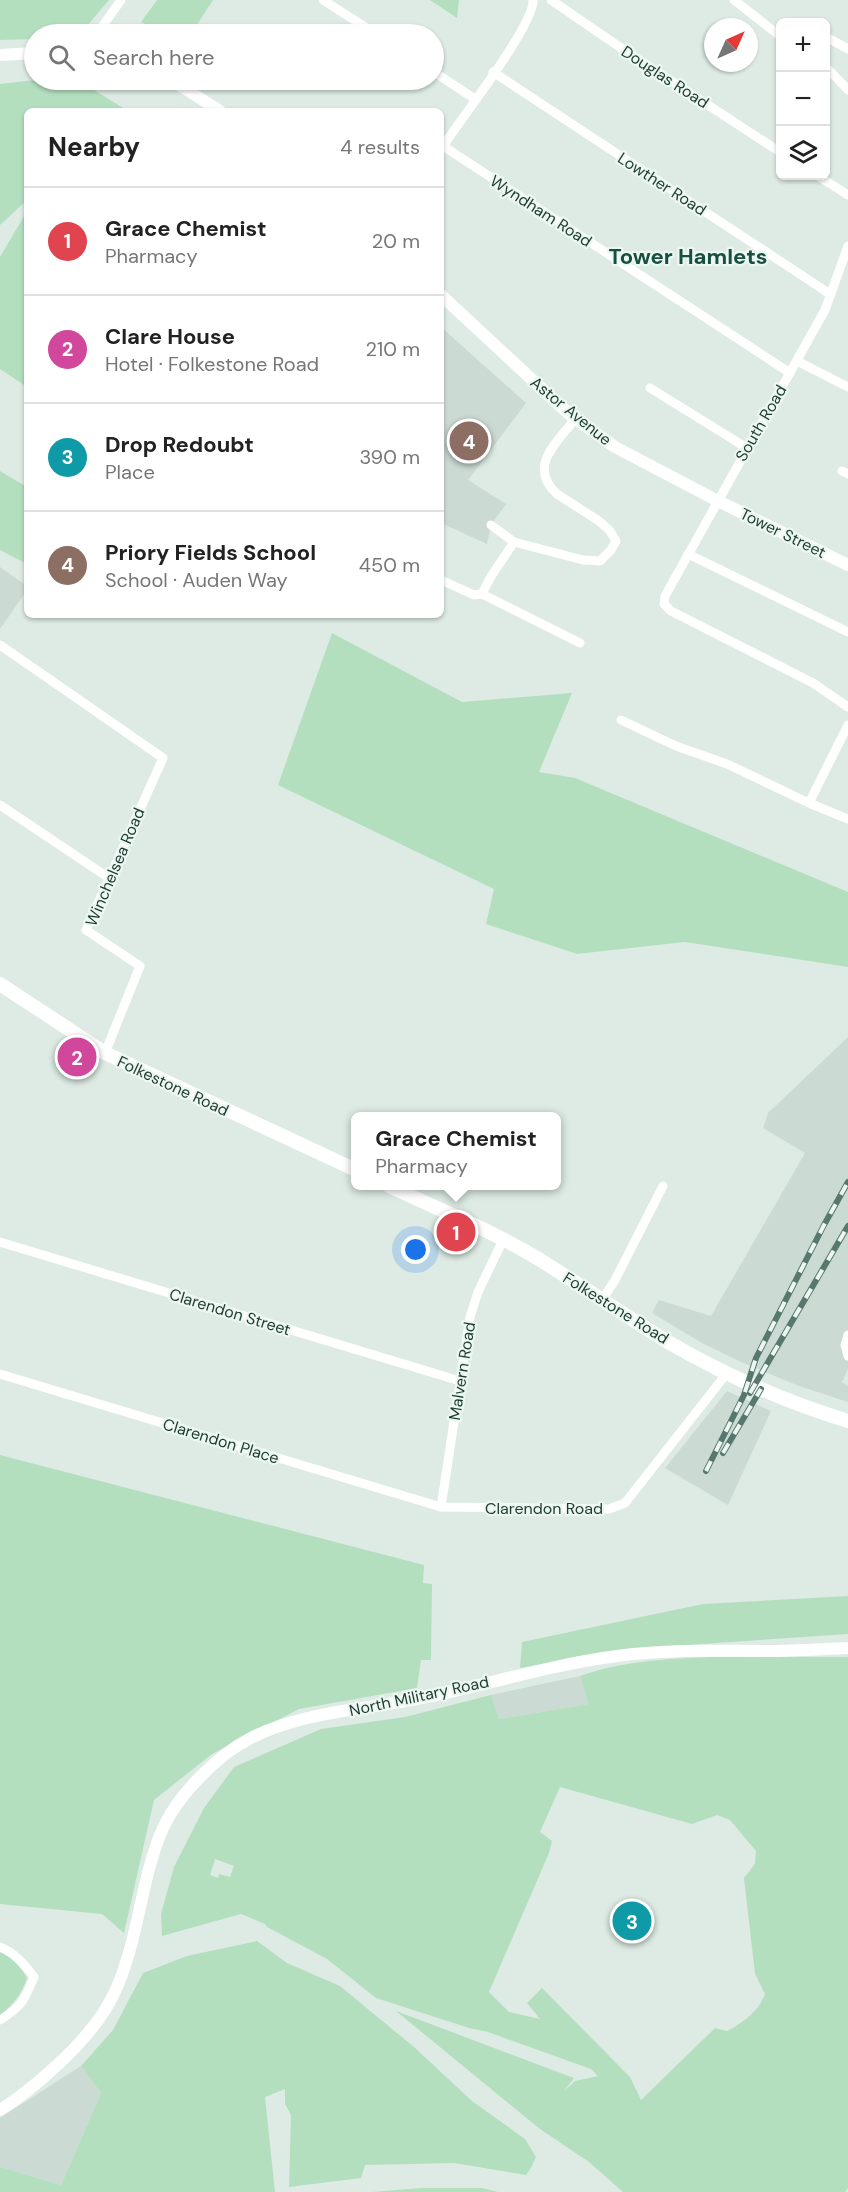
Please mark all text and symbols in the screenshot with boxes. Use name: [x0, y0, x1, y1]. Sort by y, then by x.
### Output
north arrow: [704, 18, 758, 72]
map controls: [776, 18, 830, 180]
button: +: [776, 18, 830, 72]
search box: [24, 24, 444, 90]
icon: search: [45, 41, 78, 74]
street label: Douglas Road: [617, 41, 713, 113]
text: Search here: [93, 43, 214, 72]
button: −: [776, 72, 830, 126]
button: layers: [776, 126, 830, 180]
text: Nearby: [48, 130, 140, 164]
text: 4 results: [340, 134, 420, 160]
street label: Lowther Road: [614, 148, 710, 220]
street label: Wyndham Road: [486, 170, 596, 252]
text: Grace Chemist: [105, 214, 266, 243]
text: 1: [64, 228, 71, 254]
text: 20 m: [372, 228, 420, 254]
district label: Tower Hamlets: [609, 242, 767, 271]
text: Pharmacy: [105, 243, 198, 269]
text: Clare House: [105, 322, 235, 351]
text: 2: [62, 336, 73, 362]
text: 210 m: [365, 336, 420, 362]
text: Hotel · Folkestone Road: [105, 351, 319, 377]
street label: Astor Avenue: [526, 372, 616, 450]
street label: South Road: [731, 381, 791, 465]
pin: 4: [450, 418, 488, 464]
text: Drop Redoubt: [105, 430, 254, 459]
text: 3: [61, 444, 74, 470]
text: 390 m: [359, 444, 420, 470]
text: Place: [105, 459, 155, 485]
street label: Tower Street: [736, 503, 830, 563]
text: Priory Fields School: [105, 538, 316, 567]
text: 4: [61, 552, 74, 578]
text: 450 m: [359, 552, 420, 578]
text: School · Auden Way: [105, 567, 288, 593]
street label: Winchelsea Road: [81, 805, 149, 929]
pin: 2: [58, 1034, 97, 1080]
street label: Folkestone Road: [114, 1051, 232, 1121]
popup: [351, 1112, 561, 1190]
text: Grace Chemist: [375, 1124, 537, 1153]
text: Pharmacy: [375, 1153, 468, 1179]
pin: 1: [436, 1210, 476, 1254]
your location: [401, 1235, 430, 1264]
street label: Folkestone Road: [559, 1267, 673, 1349]
street label: Clarendon Street: [167, 1284, 293, 1340]
street label: Malvern Road: [444, 1320, 480, 1422]
street label: Clarendon Place: [160, 1413, 282, 1469]
street label: Clarendon Road: [485, 1498, 603, 1519]
street label: North Military Road: [347, 1671, 491, 1721]
pin: 3: [612, 1898, 652, 1944]

